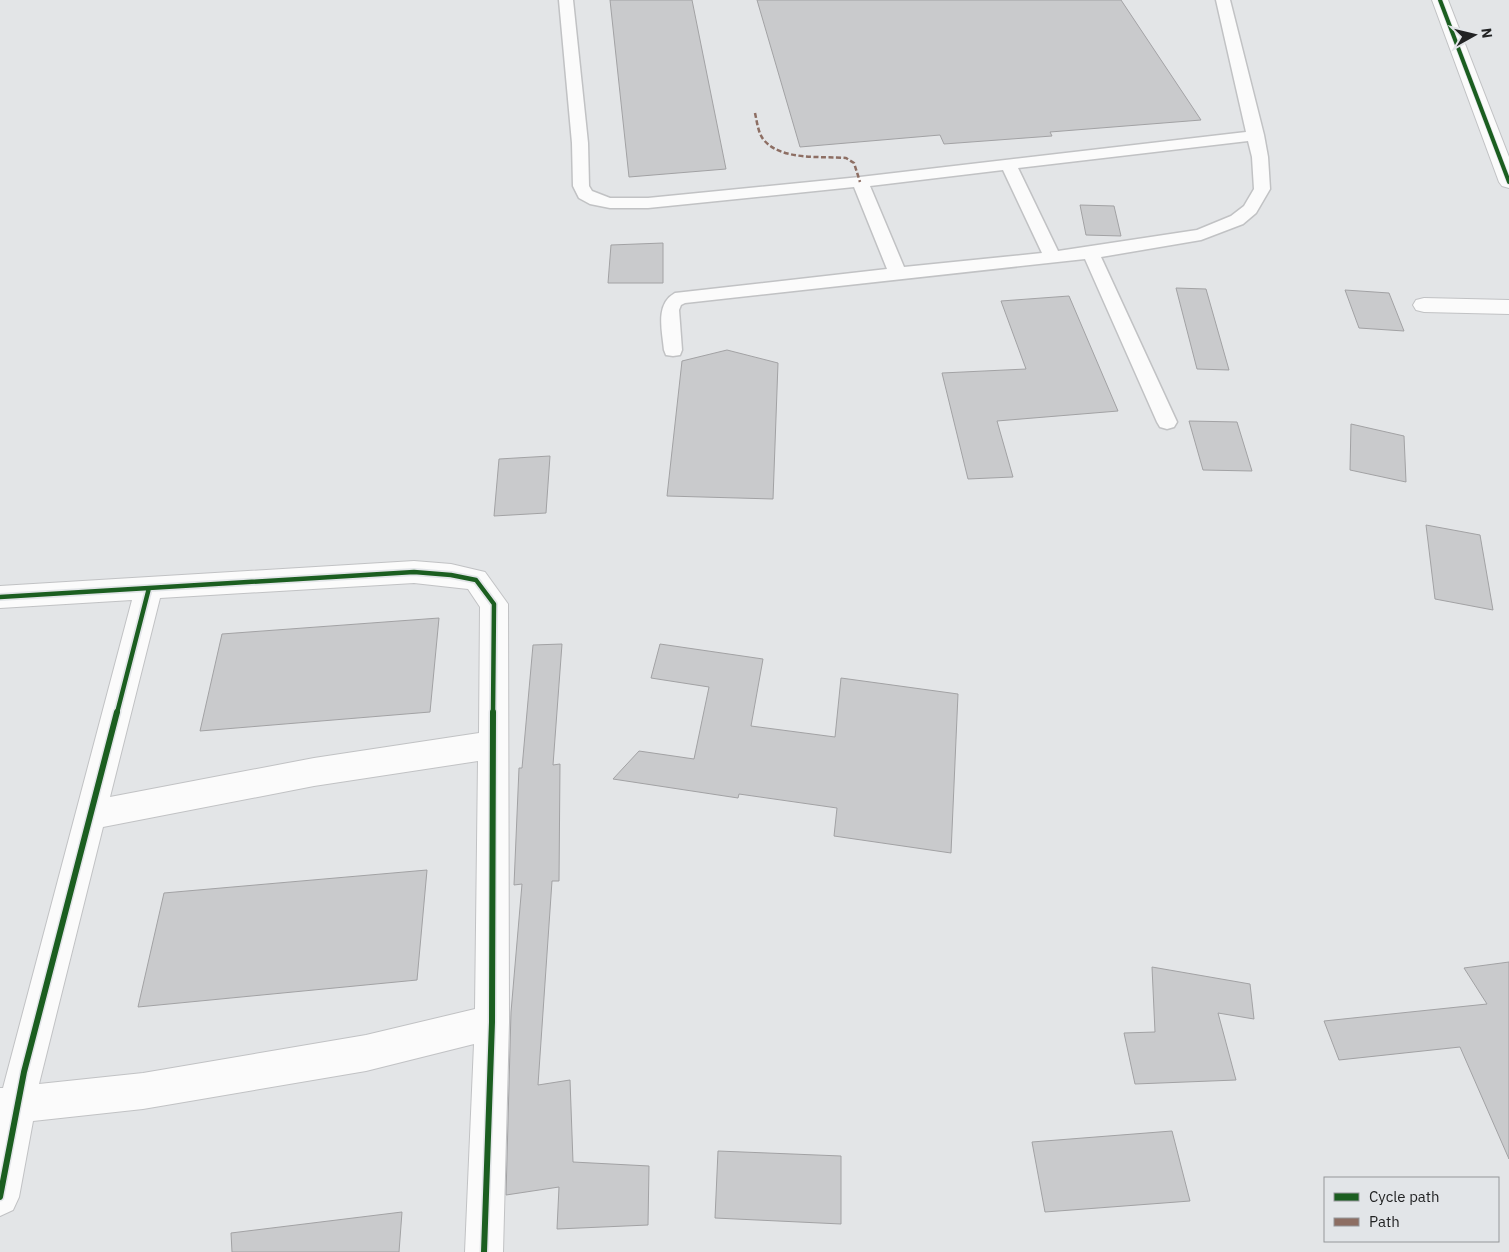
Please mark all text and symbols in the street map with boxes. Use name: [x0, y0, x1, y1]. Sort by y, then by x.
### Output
north arrow: [1449, 10, 1499, 60]
text: N: [1477, 27, 1496, 39]
legend: [1324, 1177, 1499, 1242]
text: Cycle path: [1369, 1187, 1440, 1206]
text: Path: [1369, 1212, 1400, 1231]

